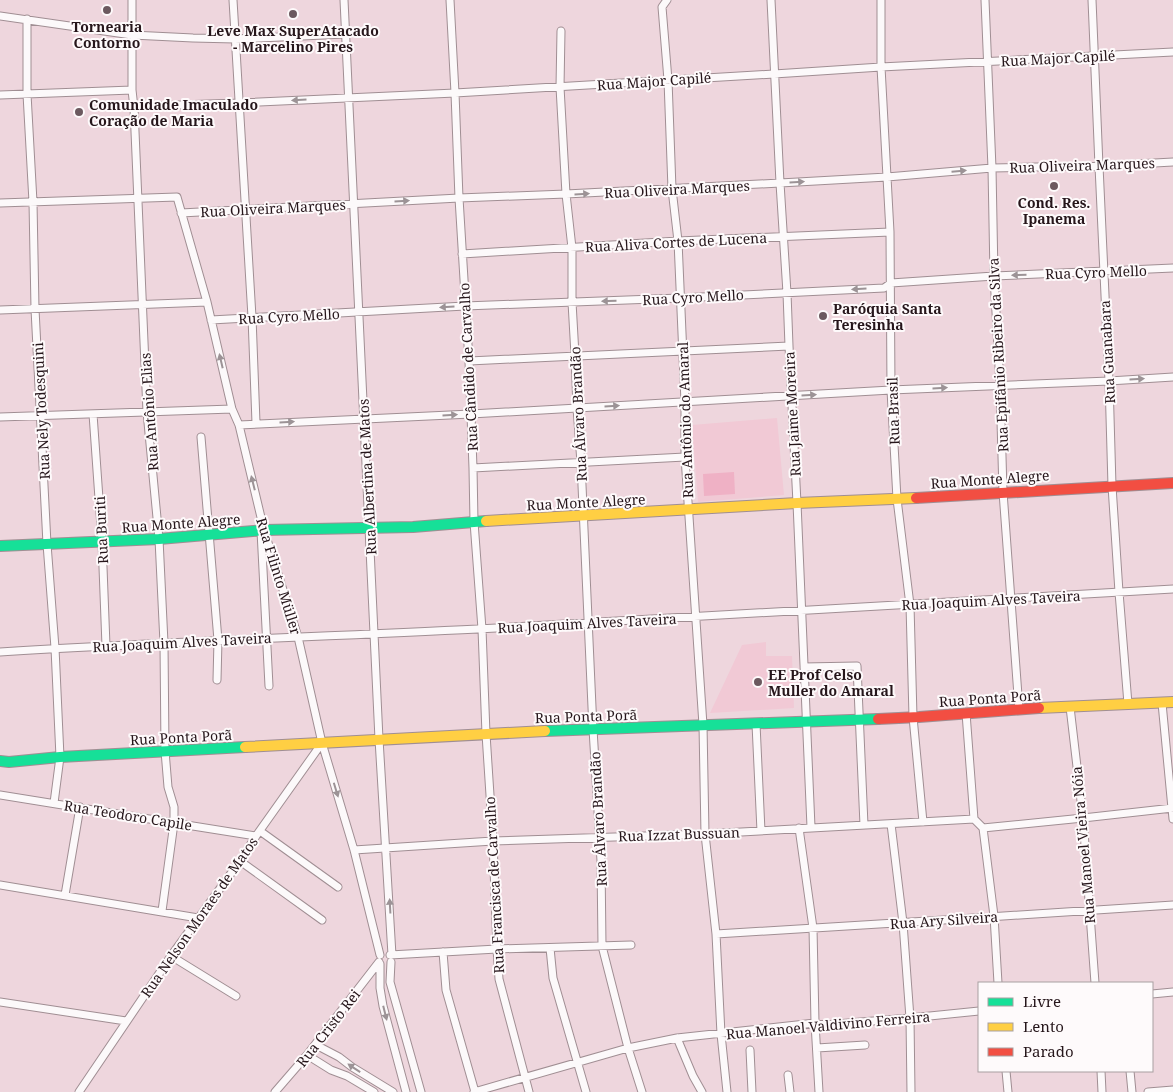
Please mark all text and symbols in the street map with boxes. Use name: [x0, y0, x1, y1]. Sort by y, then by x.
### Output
marker: Tornearia Contorno: [101, 4, 113, 16]
marker: Leve Max SuperAtacado - Marcelino Pires: [287, 8, 299, 20]
place label: Tornearia Contorno: [72, 17, 142, 52]
place label: Leve Max SuperAtacado - Marcelino Pires: [207, 21, 379, 56]
street label: Rua Major Capilé: [1000, 46, 1116, 70]
street label: Rua Major Capilé: [596, 68, 712, 94]
place label: Comunidade Imaculado Coração de Maria: [89, 95, 258, 130]
one-way arrow: [290, 96, 306, 104]
marker: Comunidade Imaculado Coração de Maria: [73, 106, 85, 118]
street label: Rua Oliveira Marques: [1009, 153, 1155, 177]
one-way arrow: [951, 167, 967, 175]
street label: Rua Oliveira Marques: [604, 176, 750, 202]
one-way arrow: [789, 178, 805, 186]
marker: Cond. Res. Ipanema: [1048, 180, 1060, 192]
one-way arrow: [575, 189, 591, 197]
place label: Cond. Res. Ipanema: [1018, 193, 1090, 228]
street label: Rua Oliveira Marques: [200, 195, 346, 221]
one-way arrow: [395, 197, 411, 205]
street label: Rua Aliva Cortes de Lucena: [585, 228, 768, 256]
street label: Rua Epifânio Ribeiro da Silva: [983, 257, 1013, 453]
street label: Rua Cyro Mello: [1045, 261, 1147, 283]
one-way arrow: [1011, 271, 1027, 279]
street label: Rua Cândido de Carvalho: [454, 282, 482, 452]
street label: Rua Cyro Mello: [642, 285, 744, 309]
one-way arrow: [851, 286, 867, 294]
one-way arrow: [601, 297, 617, 305]
place label: Paróquia Santa Teresinha: [833, 299, 942, 334]
street label: Rua Guanabara: [1095, 299, 1119, 404]
one-way arrow: [439, 303, 455, 311]
street label: Rua Cyro Mello: [238, 304, 340, 328]
marker: Paróquia Santa Teresinha: [817, 310, 829, 322]
street label: Rua Nely Todesquini: [28, 341, 54, 480]
street label: Rua Antônio do Amaral: [673, 341, 697, 499]
street label: Rua Álvaro Brandão: [565, 346, 591, 482]
street label: Rua Jaime Moreira: [779, 351, 805, 477]
street label: Rua Antônio Elias: [135, 352, 163, 472]
one-way arrow: [217, 354, 225, 369]
one-way arrow: [1129, 375, 1145, 383]
street label: Rua Brasil: [882, 376, 904, 445]
one-way arrow: [932, 384, 948, 392]
one-way arrow: [801, 391, 817, 399]
street label: Rua Albertina de Matos: [353, 398, 381, 556]
one-way arrow: [604, 401, 620, 409]
one-way arrow: [442, 410, 458, 418]
one-way arrow: [279, 418, 295, 426]
street label: Rua Monte Alegre: [930, 465, 1050, 493]
one-way arrow: [249, 476, 257, 491]
street label: Rua Monte Alegre: [526, 489, 646, 515]
street label: Rua Buriti: [90, 495, 112, 565]
street label: Rua Monte Alegre: [121, 509, 241, 537]
street label: Rua Filinto Müller: [252, 515, 306, 637]
street label: Rua Joaquim Alves Taveira: [901, 586, 1081, 614]
street label: Rua Joaquim Alves Taveira: [497, 609, 677, 637]
street label: Rua Joaquim Alves Taveira: [92, 628, 272, 656]
place label: EE Prof Celso Muller do Amaral: [768, 665, 894, 700]
marker: EE Prof Celso Muller do Amaral: [752, 676, 764, 688]
street label: Rua Ponta Porã: [938, 685, 1042, 711]
street label: Rua Ponta Porã: [535, 705, 638, 727]
street label: Rua Ponta Porã: [129, 725, 233, 749]
street label: Rua Álvaro Brandão: [585, 751, 611, 887]
street label: Rua Manoel Vieira Nóia: [1067, 765, 1099, 925]
one-way arrow: [332, 782, 340, 797]
street label: Rua Teodoro Capile: [63, 795, 193, 835]
street label: Rua Francisca de Carvalho: [480, 796, 508, 974]
street label: Rua Izzat Bussuan: [618, 822, 740, 846]
street label: Rua Nelson Moraes de Matos: [136, 833, 262, 1001]
one-way arrow: [385, 898, 393, 914]
street label: Rua Ary Silveira: [889, 907, 999, 933]
legend: [978, 982, 1153, 1072]
street label: Rua Cristo Rei: [292, 985, 365, 1071]
text: Livre: [1023, 991, 1061, 1011]
one-way arrow: [381, 1005, 389, 1020]
street label: Rua Manoel Valdivino Ferreira: [725, 1007, 931, 1043]
text: Lento: [1023, 1016, 1064, 1036]
text: Parado: [1023, 1041, 1074, 1061]
one-way arrow: [348, 1063, 361, 1073]

